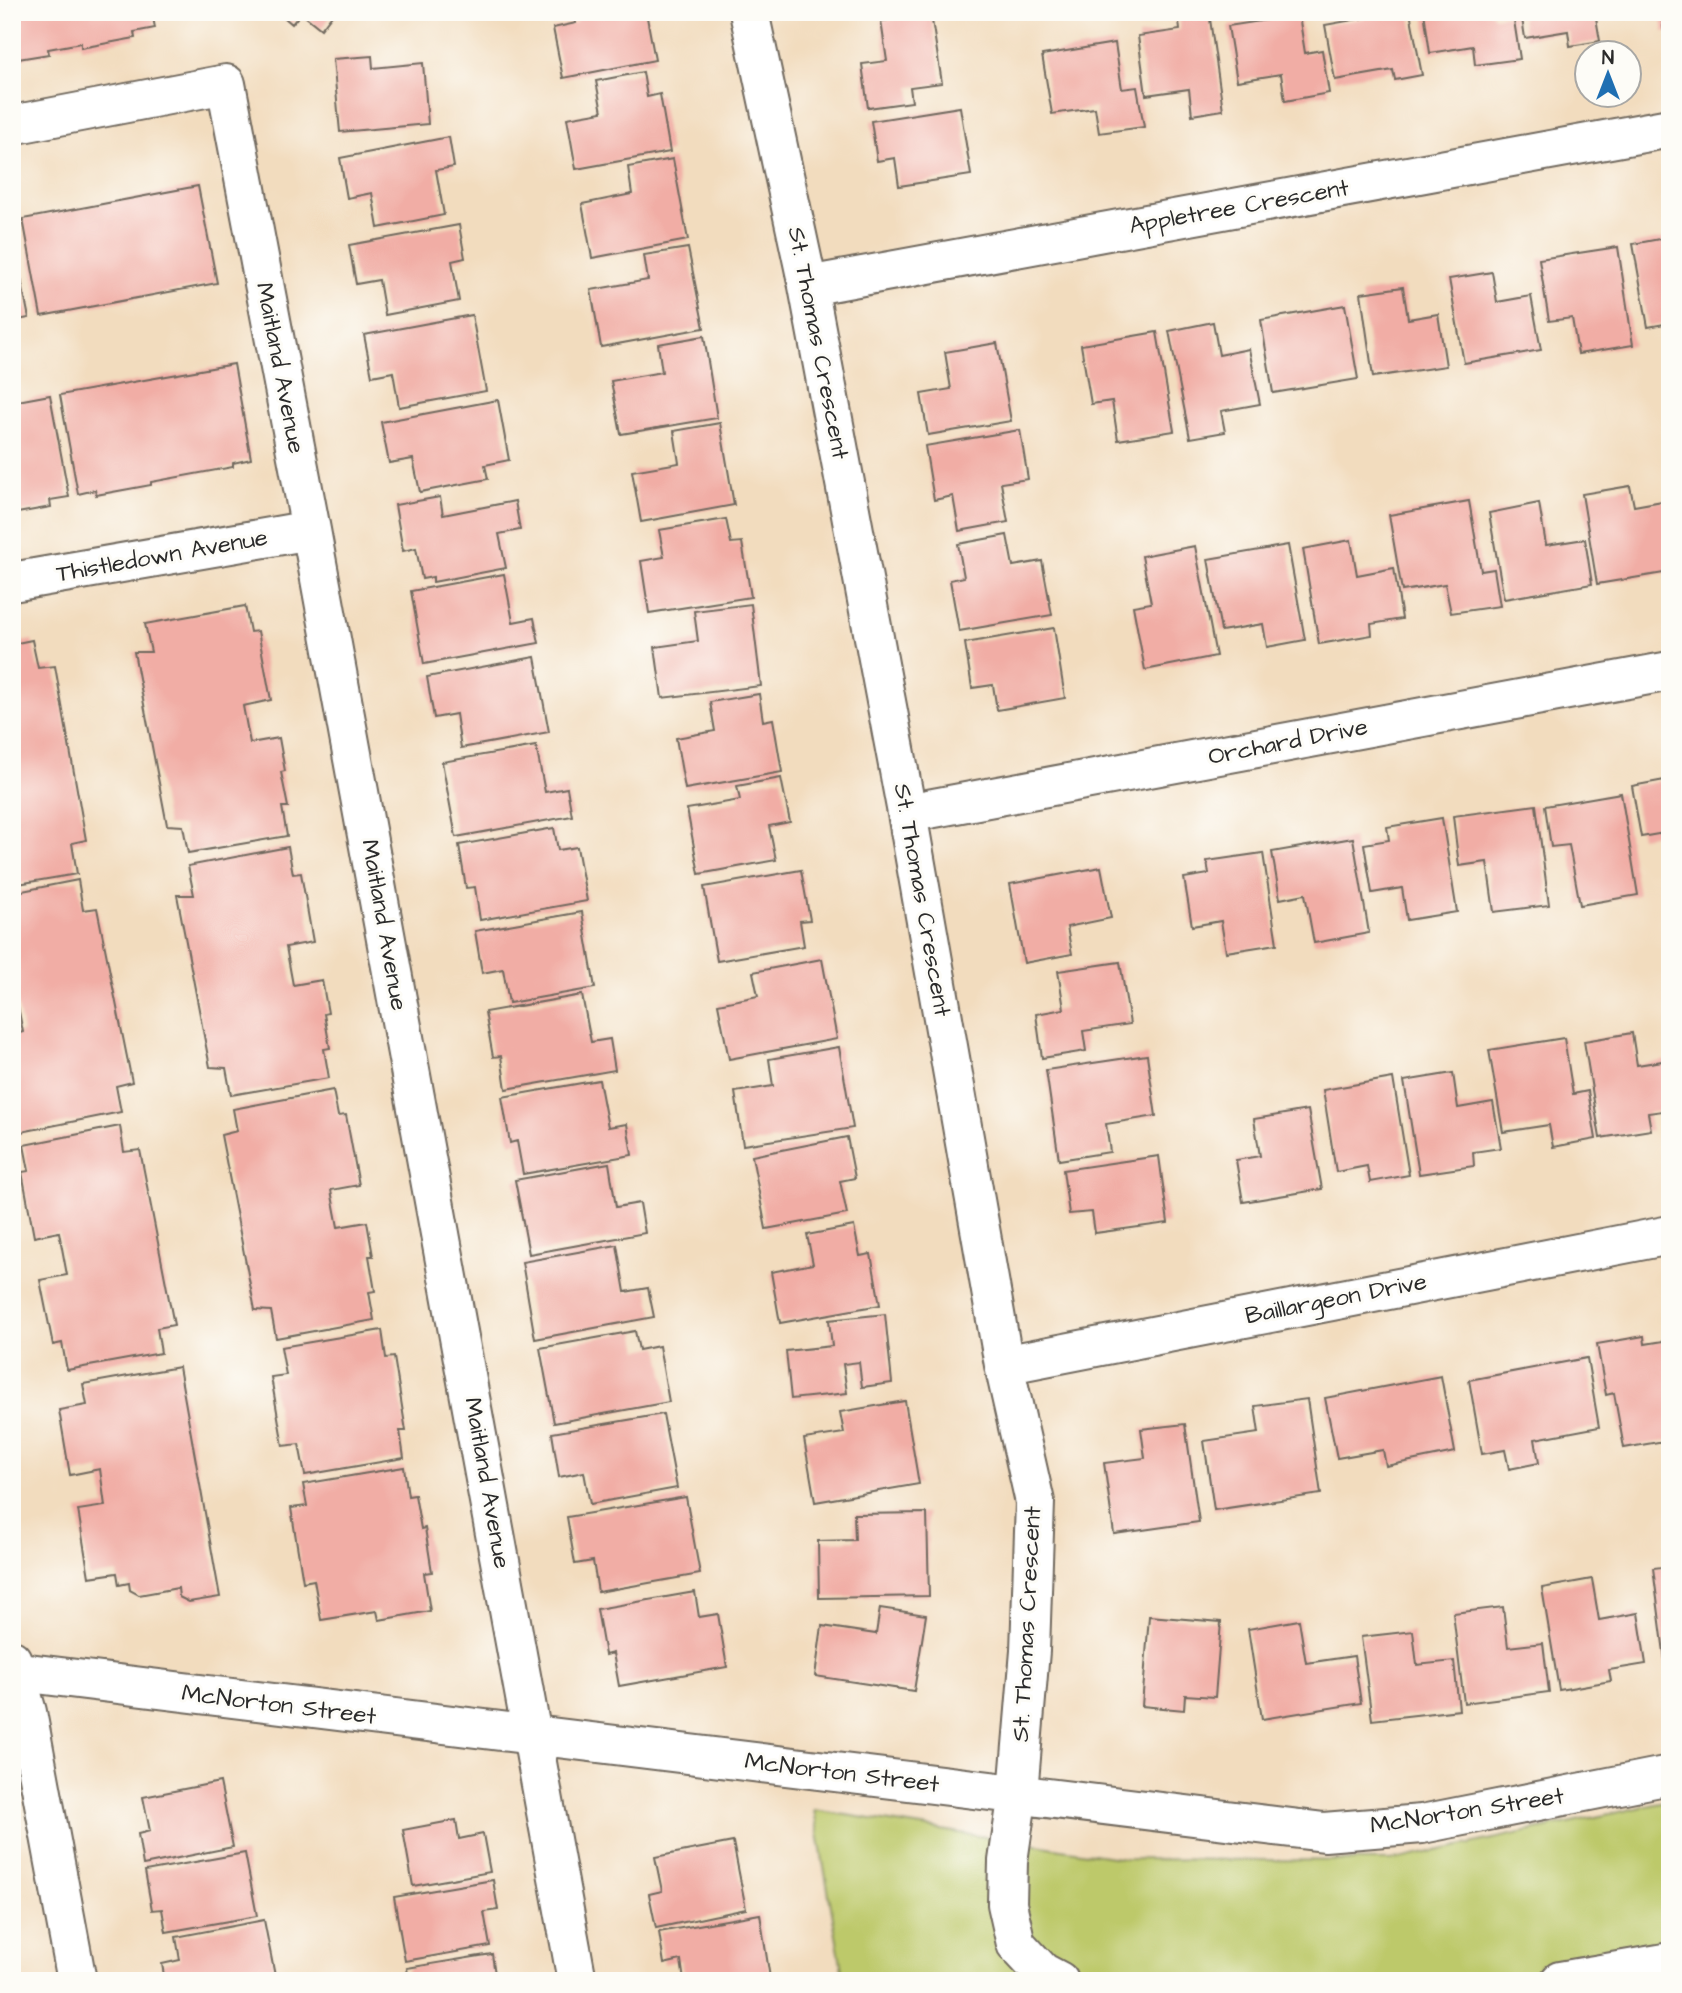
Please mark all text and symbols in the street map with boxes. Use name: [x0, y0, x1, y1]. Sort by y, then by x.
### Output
north arrow: [1574, 38, 1644, 108]
text: N: [1602, 45, 1614, 72]
street label: Appletree Crescent: [1126, 171, 1352, 243]
street label: St. Thomas Crescent: [779, 224, 857, 462]
street label: Maitland Avenue: [247, 280, 313, 456]
street label: Thistledown Avenue: [54, 521, 270, 591]
street label: Orchard Drive: [1205, 710, 1371, 774]
street label: St. Thomas Crescent: [885, 781, 959, 1020]
street label: Maitland Avenue: [352, 837, 416, 1013]
street label: Baillargeon Drive: [1242, 1265, 1430, 1334]
street label: Maitland Avenue: [455, 1395, 519, 1571]
street label: St. Thomas Crescent: [1004, 1505, 1050, 1743]
street label: McNorton Street: [180, 1676, 378, 1734]
street label: McNorton Street: [743, 1744, 941, 1802]
street label: McNorton Street: [1368, 1779, 1567, 1843]

